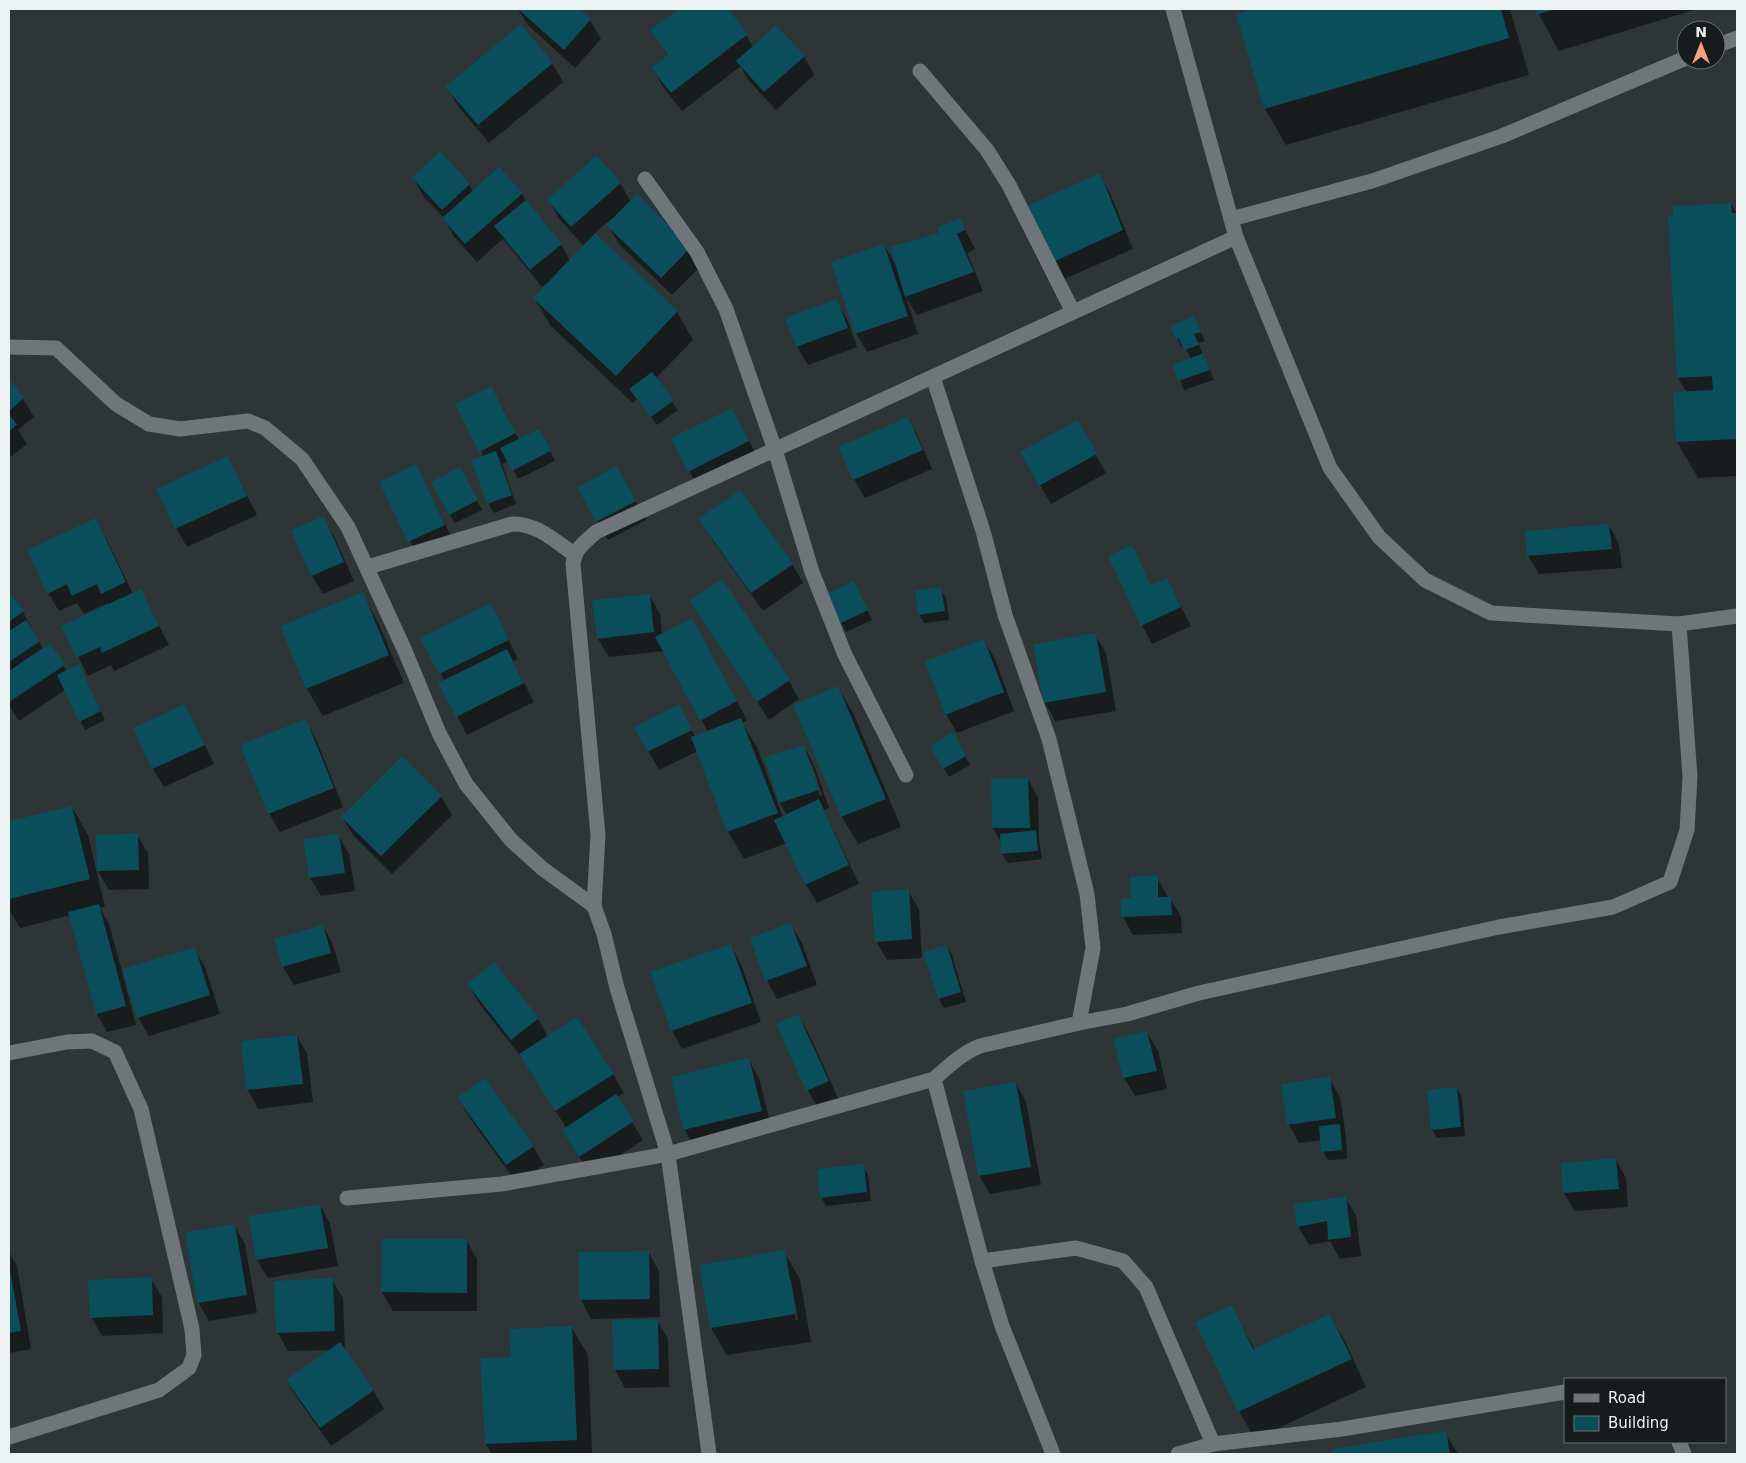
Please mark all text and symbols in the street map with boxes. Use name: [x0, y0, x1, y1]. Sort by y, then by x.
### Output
north arrow: [1676, 20, 1726, 70]
text: N: [1695, 24, 1707, 40]
legend: [1564, 1378, 1726, 1443]
text: Road: [1608, 1389, 1646, 1407]
text: Building: [1608, 1414, 1669, 1432]

